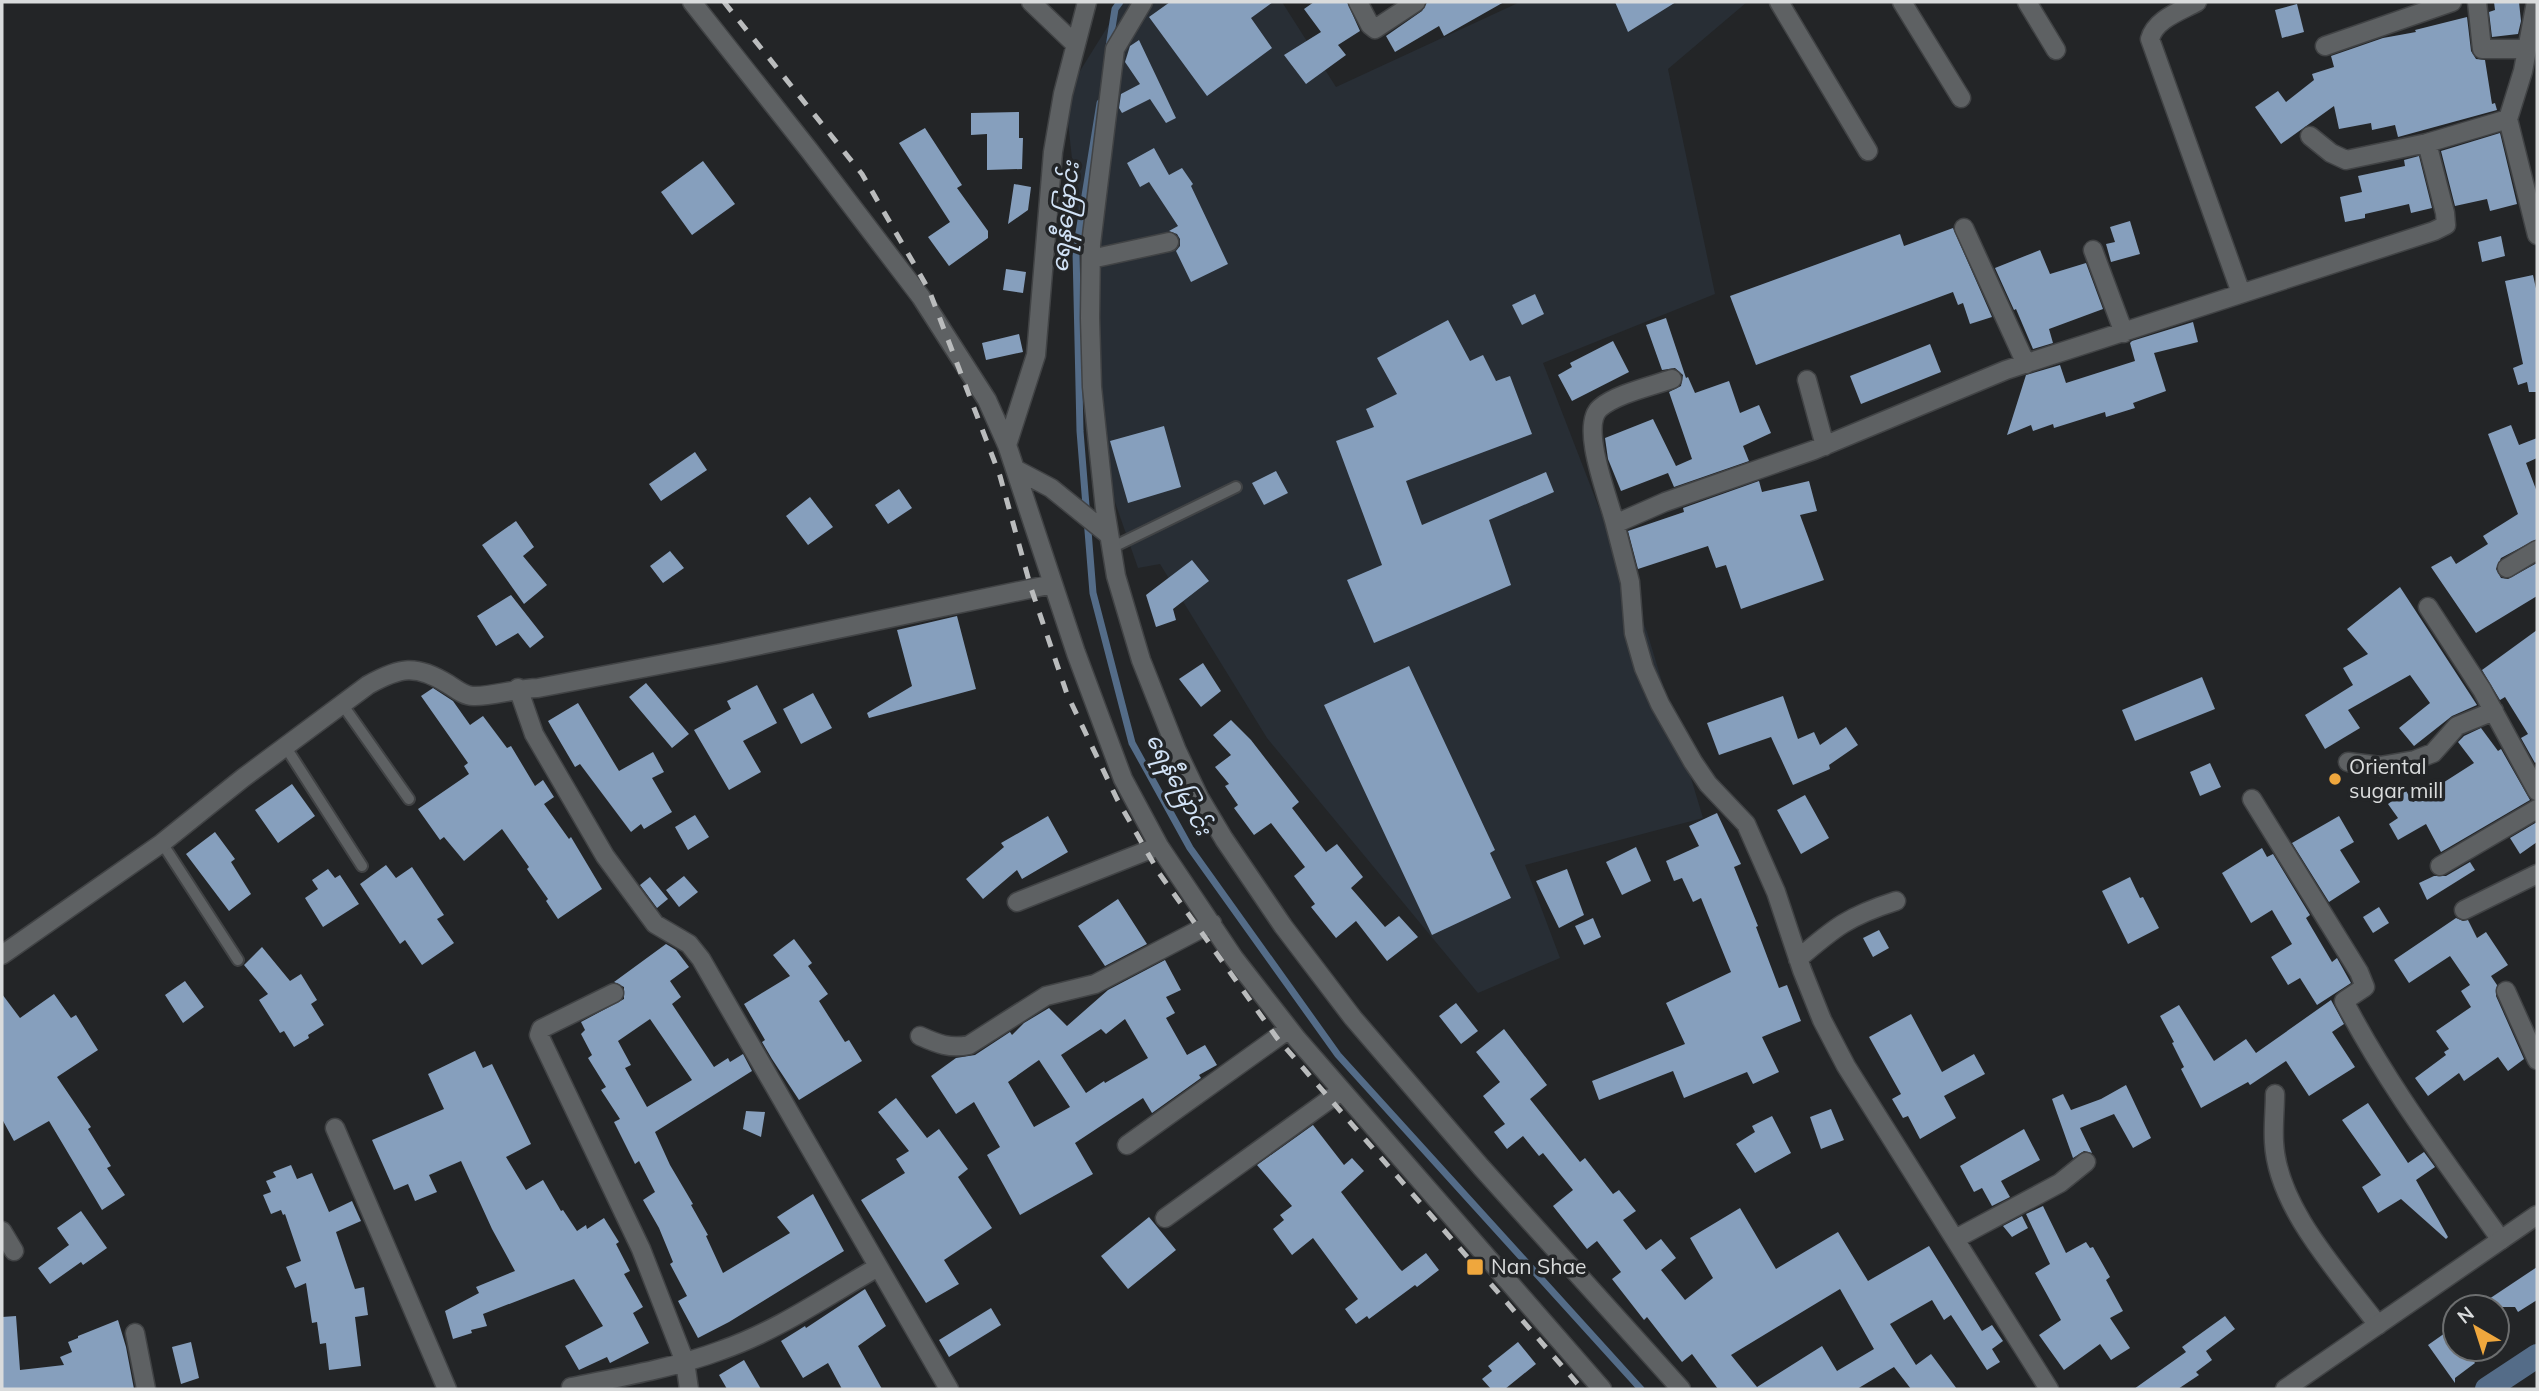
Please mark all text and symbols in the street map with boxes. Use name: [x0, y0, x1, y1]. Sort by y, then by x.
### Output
water label: ရေနီမြောင်း: [1043, 158, 1090, 274]
water label: ရေနီမြောင်း: [1136, 727, 1220, 844]
place label: Oriental sugar mill: [2349, 753, 2443, 803]
marker: Oriental sugar mill: [2327, 771, 2343, 787]
place label: Nan Shae: [1491, 1253, 1587, 1279]
marker: Nan Shae: [1465, 1257, 1485, 1277]
north arrow: [2441, 1293, 2511, 1363]
text: N: [2452, 1301, 2478, 1329]

